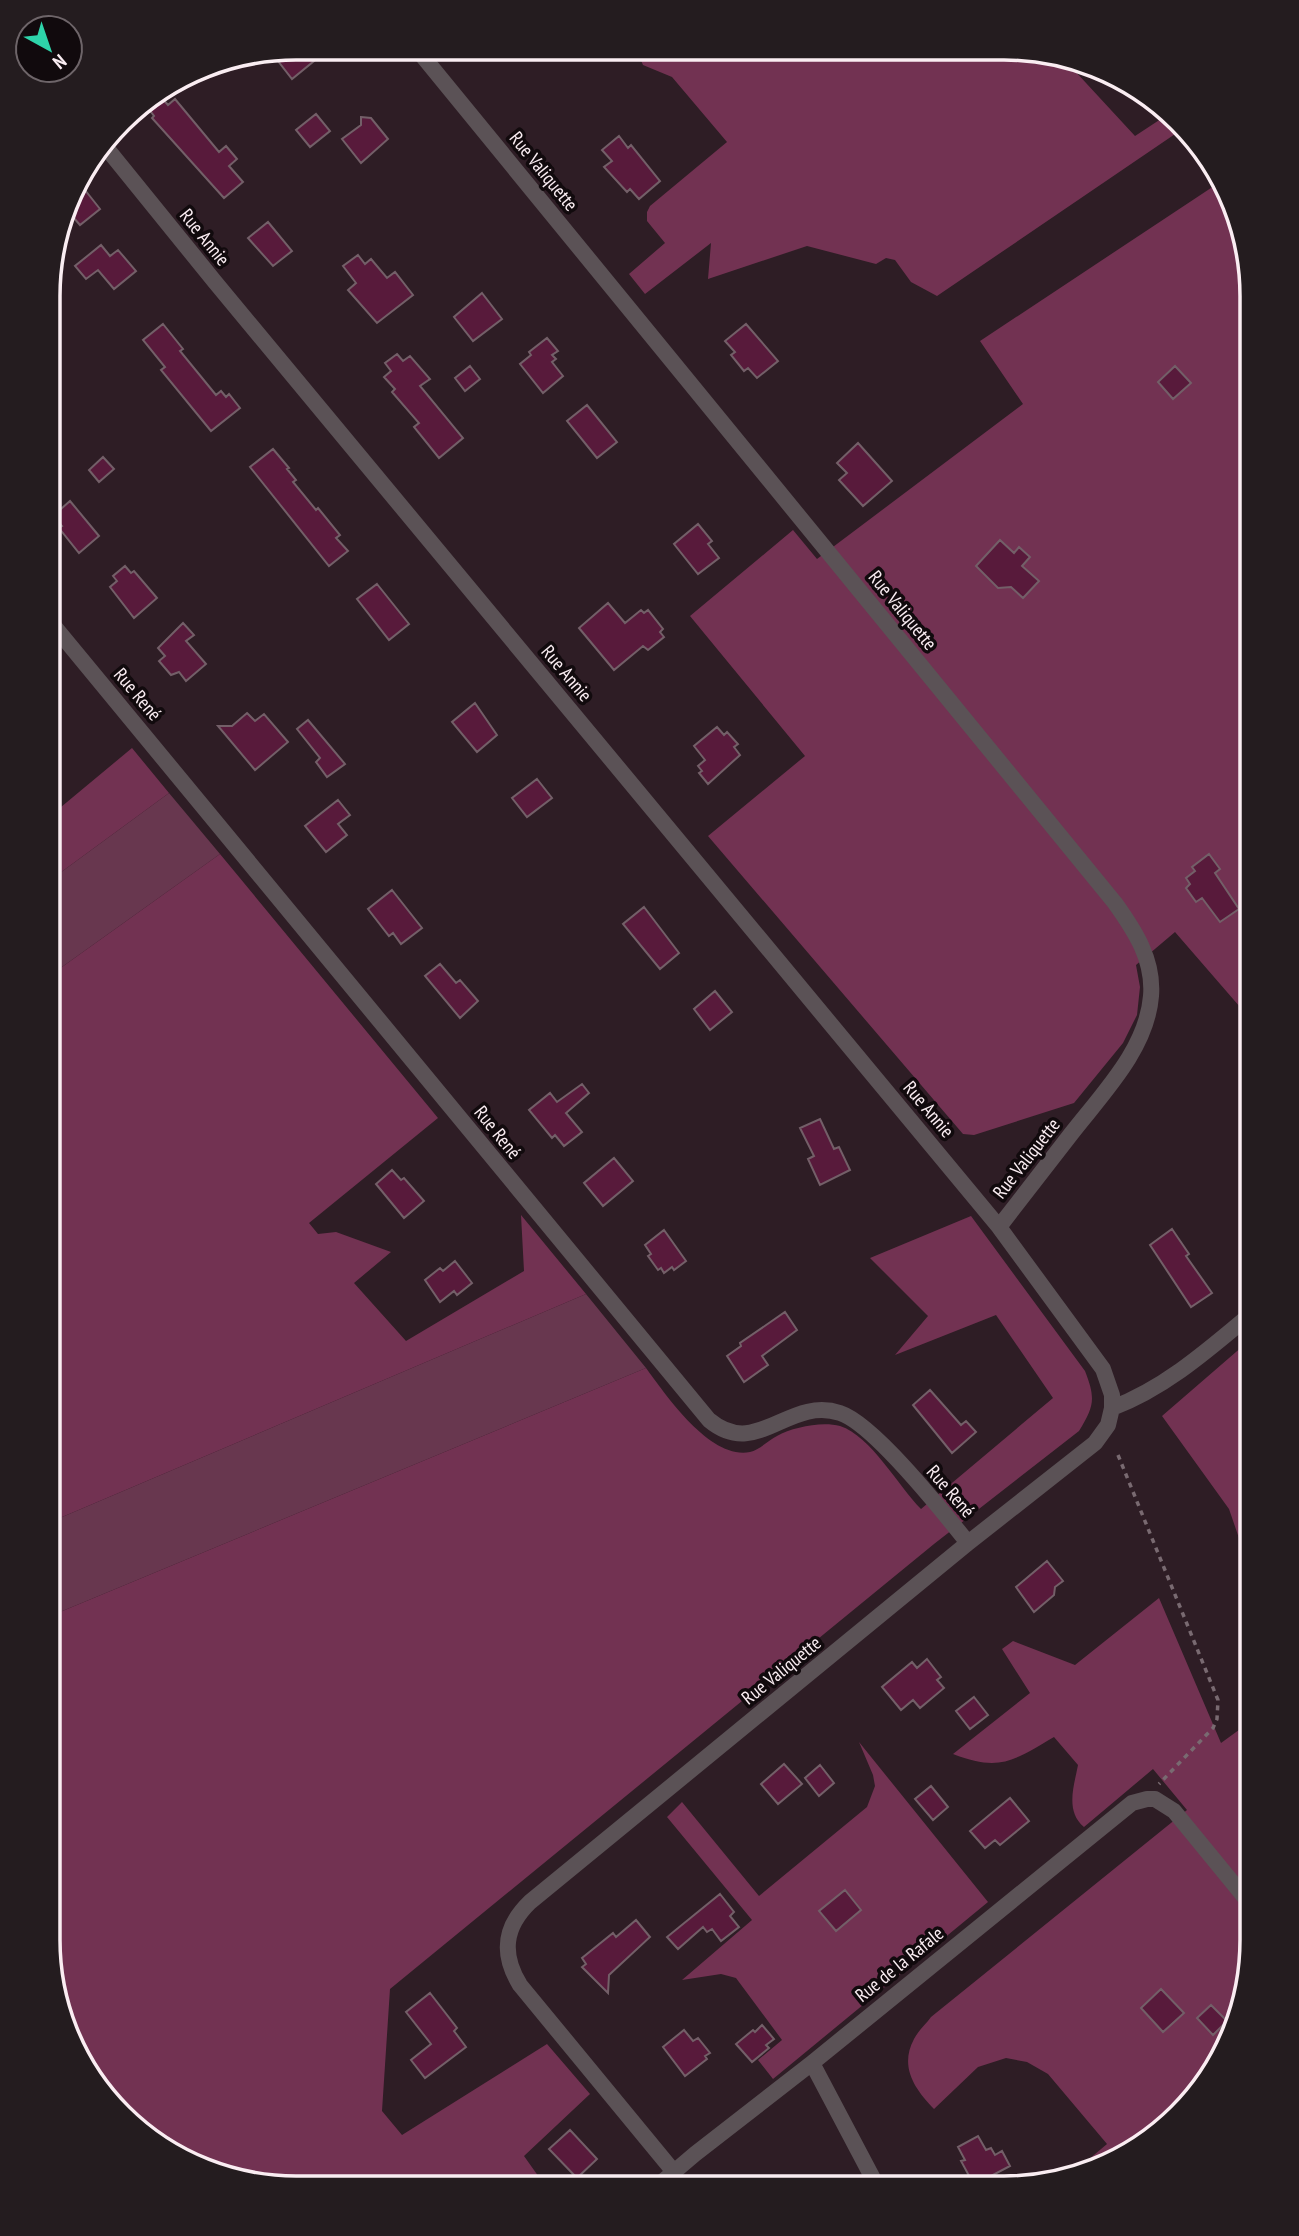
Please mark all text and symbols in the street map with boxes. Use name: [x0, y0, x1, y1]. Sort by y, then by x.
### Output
north arrow: [14, 14, 84, 84]
text: N: [48, 50, 72, 75]
street label: Rue Valiquette: [505, 126, 583, 216]
street label: Rue Annie: [175, 204, 235, 270]
street label: Rue Valiquette: [864, 565, 942, 655]
street label: Rue Annie: [536, 640, 598, 706]
street label: Rue René: [109, 663, 167, 725]
street label: Rue Annie: [898, 1076, 960, 1142]
street label: Rue René: [469, 1100, 527, 1164]
street label: Rue Valiquette: [987, 1113, 1065, 1203]
street label: Rue René: [922, 1460, 980, 1522]
street label: Rue Valiquette: [736, 1631, 826, 1709]
street label: Rue de la Rafale: [850, 1921, 948, 2007]

